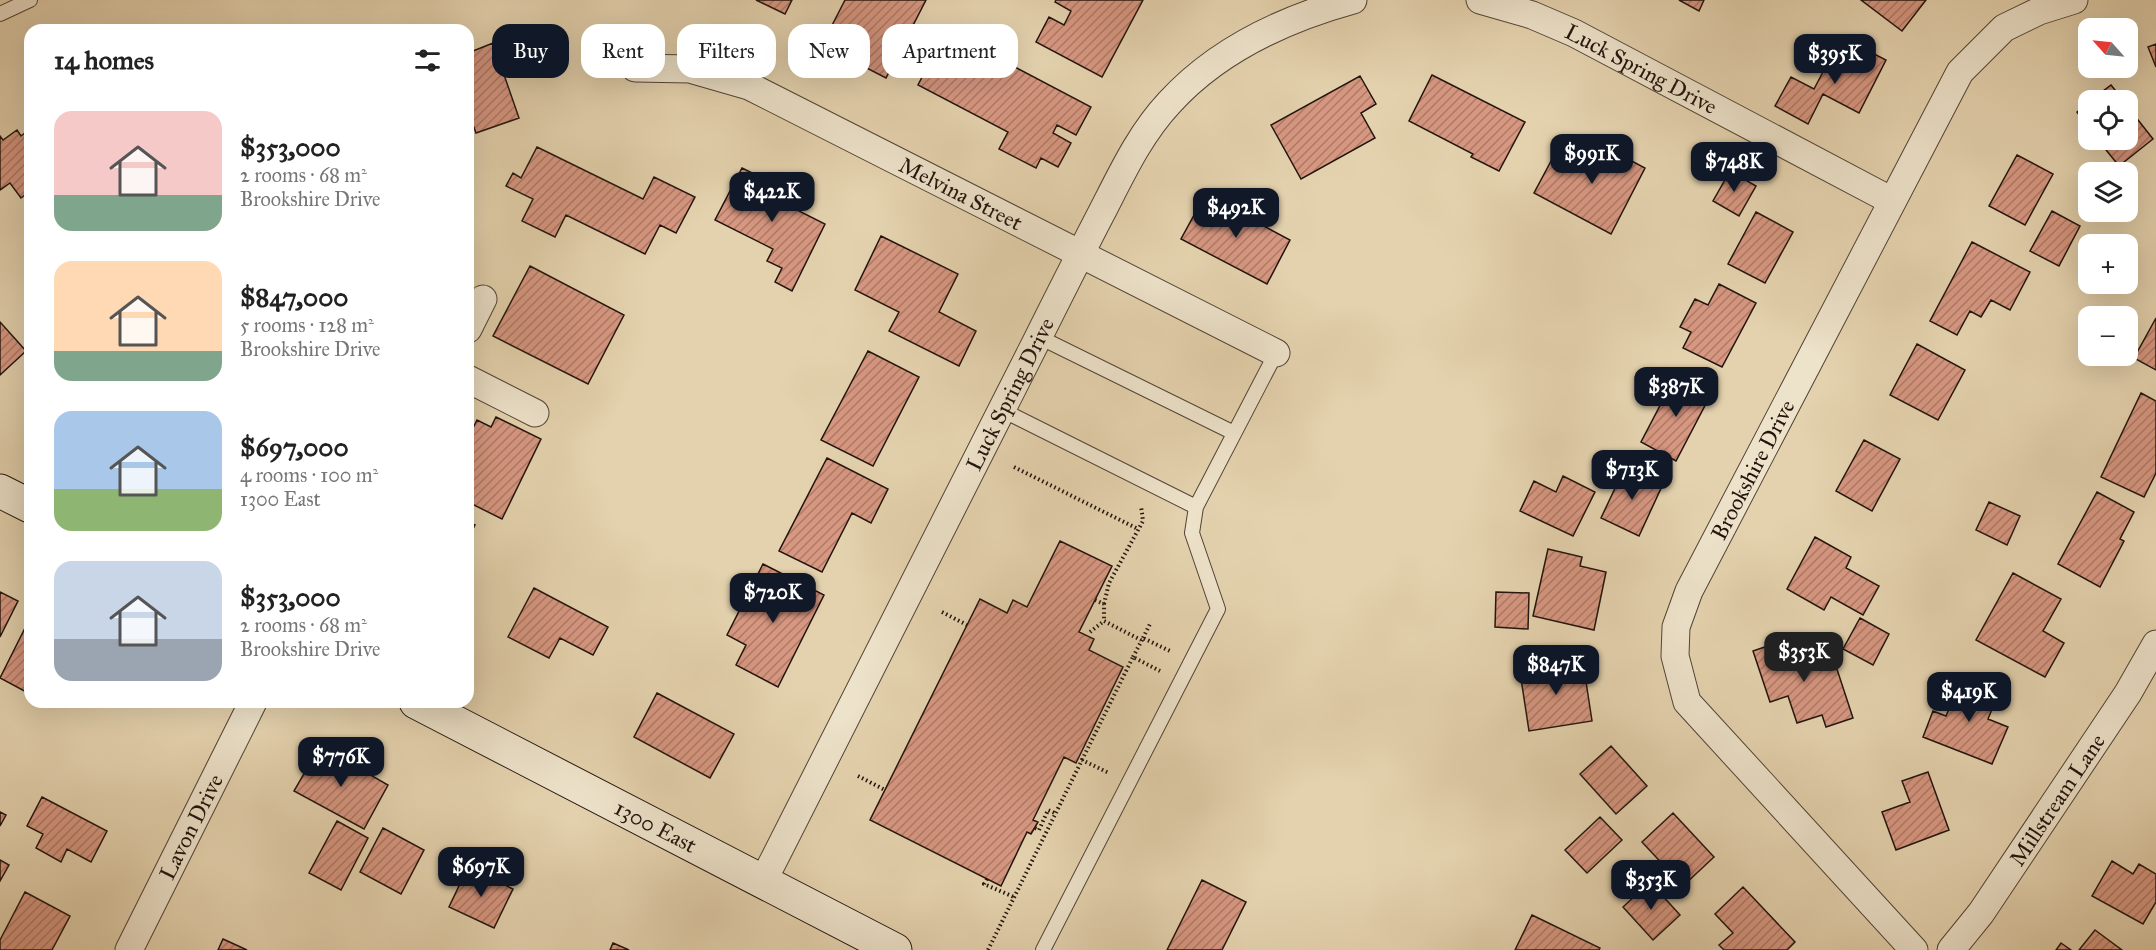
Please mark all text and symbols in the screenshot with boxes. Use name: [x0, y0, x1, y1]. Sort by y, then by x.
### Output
street label: Luck Spring Drive: [1561, 17, 1722, 120]
north arrow: [2078, 18, 2138, 78]
map controls: [2078, 18, 2138, 366]
chip: Buy: [492, 24, 569, 78]
chip: Rent: [581, 24, 665, 78]
chip: Filters: [677, 24, 776, 78]
chip: New: [788, 24, 870, 78]
chip: Apartment: [882, 24, 1018, 78]
pin: $395K: [1793, 34, 1877, 85]
text: $395K: [1808, 41, 1862, 65]
text: 14 homes: [54, 44, 154, 76]
icon: filters: [411, 44, 444, 77]
button: locate: [2078, 90, 2138, 150]
text: $353,000: [240, 131, 341, 163]
pin: $991K: [1550, 134, 1634, 185]
icon: home: [102, 135, 174, 207]
text: $991K: [1564, 141, 1620, 165]
pin: $748K: [1692, 142, 1776, 193]
text: $748K: [1705, 149, 1763, 173]
street label: Melvina Street: [895, 151, 1027, 236]
button: layers: [2078, 162, 2138, 222]
text: 2 rooms · 68 m²: [240, 163, 367, 187]
pin: $422K: [730, 172, 814, 223]
text: $422K: [744, 179, 801, 203]
text: Brookshire Drive: [240, 187, 380, 211]
pin: $492K: [1194, 188, 1278, 239]
text: $492K: [1207, 195, 1265, 219]
button: +: [2078, 234, 2138, 294]
text: $847,000: [240, 281, 348, 313]
icon: home: [102, 285, 174, 357]
button: −: [2078, 306, 2138, 366]
text: 5 rooms · 128 m²: [240, 313, 374, 337]
street label: Luck Spring Drive: [960, 313, 1060, 475]
text: Brookshire Drive: [240, 337, 380, 361]
pin: $387K: [1634, 367, 1718, 418]
text: $387K: [1648, 374, 1704, 398]
street label: Brookshire Drive: [1705, 395, 1800, 544]
text: $697,000: [240, 431, 349, 463]
icon: home: [102, 435, 174, 507]
pin: $713K: [1590, 450, 1674, 501]
text: $713K: [1606, 457, 1658, 481]
text: 4 rooms · 100 m²: [240, 463, 378, 487]
text: 1300 East: [240, 487, 321, 511]
pin: $720K: [731, 573, 815, 624]
text: $720K: [744, 580, 802, 604]
text: $353,000: [240, 581, 341, 613]
icon: home: [102, 585, 174, 657]
text: 2 rooms · 68 m²: [240, 613, 367, 637]
pin: $353K: [1762, 632, 1846, 683]
text: Brookshire Drive: [240, 637, 380, 661]
text: $353K: [1778, 639, 1830, 663]
pin: $847K: [1514, 645, 1598, 696]
text: $847K: [1527, 652, 1585, 676]
pin: $419K: [1927, 672, 2011, 723]
text: $419K: [1941, 679, 1997, 703]
street label: Millstream Lane: [2003, 729, 2110, 871]
pin: $776K: [299, 737, 383, 788]
text: $776K: [312, 744, 370, 768]
street label: Lavon Drive: [153, 769, 228, 884]
street label: 1300 East: [610, 794, 702, 859]
pin: $697K: [439, 847, 523, 898]
text: $697K: [452, 854, 510, 878]
pin: $353K: [1609, 860, 1693, 911]
text: $353K: [1625, 867, 1677, 891]

